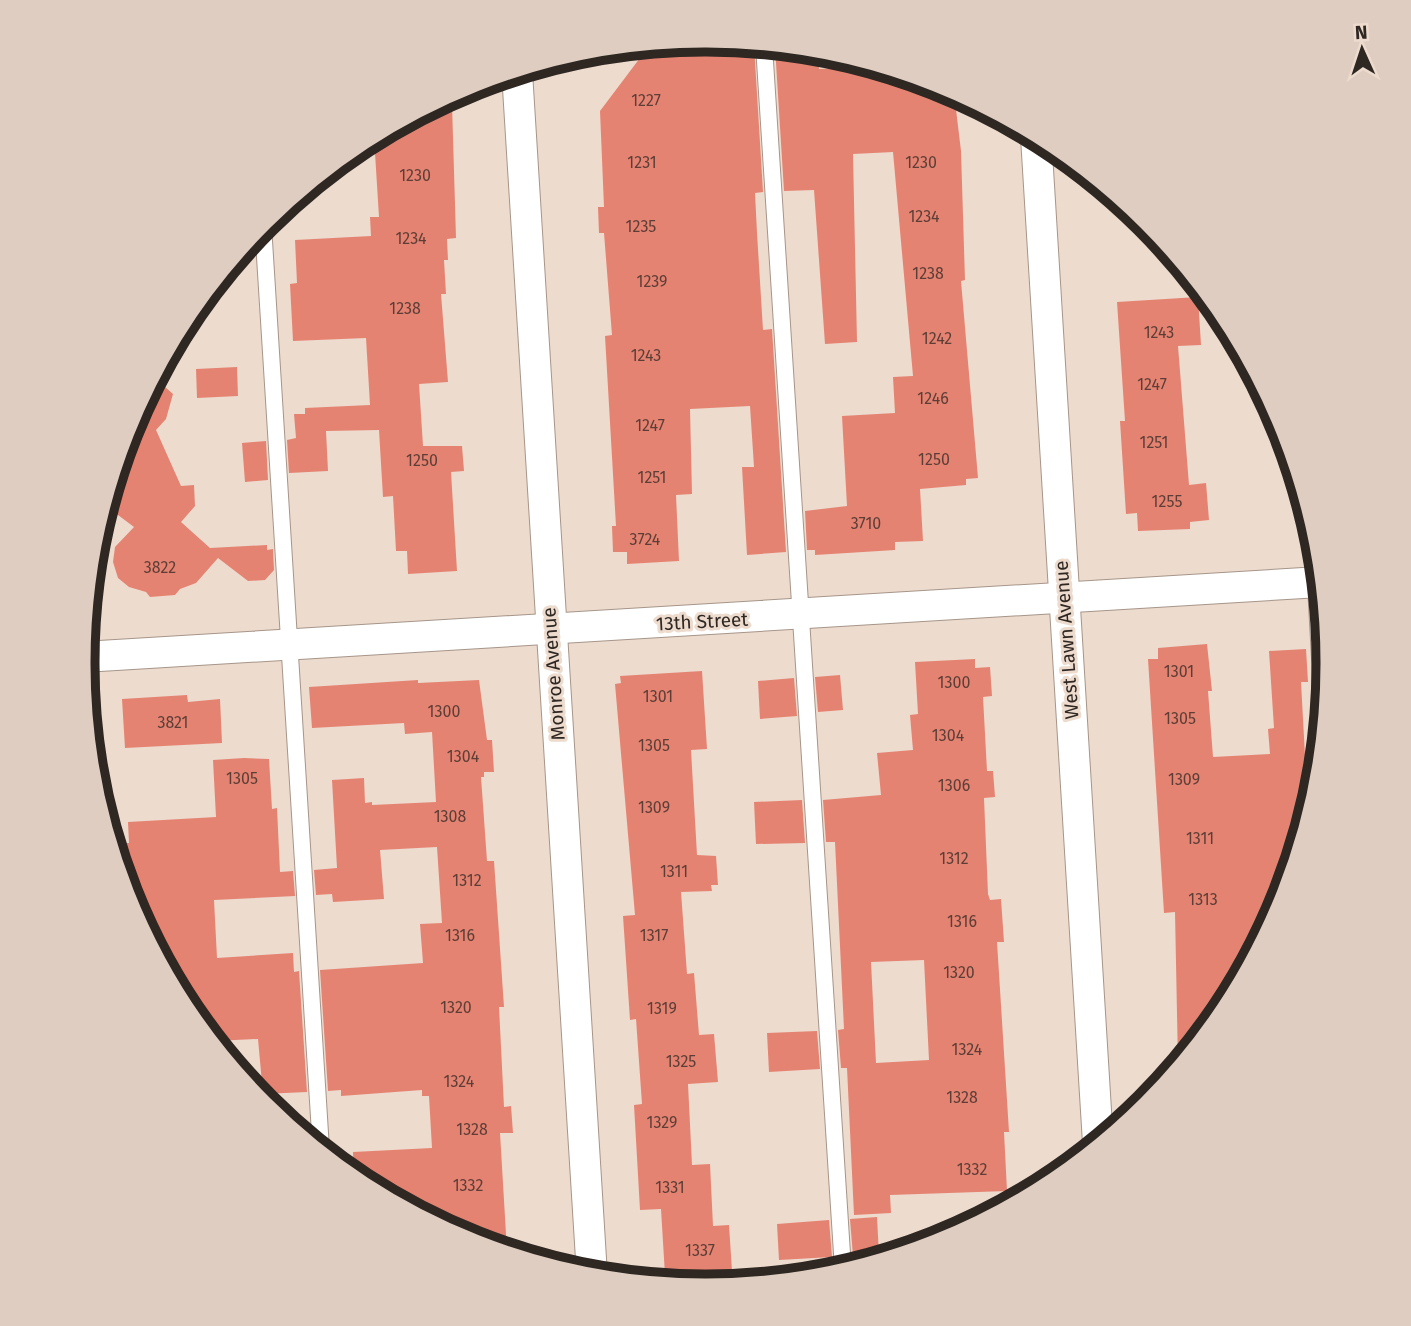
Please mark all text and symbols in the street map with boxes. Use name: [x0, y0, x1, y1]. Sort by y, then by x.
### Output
north arrow: [1327, 14, 1397, 84]
text: N: [1354, 21, 1368, 44]
house number: 1227: [631, 91, 661, 110]
house number: 1231: [627, 153, 657, 172]
house number: 1230: [905, 153, 937, 172]
house number: 1230: [399, 166, 431, 185]
house number: 1234: [908, 207, 940, 226]
house number: 1235: [626, 217, 656, 236]
house number: 1234: [395, 229, 427, 248]
house number: 1238: [912, 264, 944, 283]
house number: 1239: [637, 272, 667, 291]
house number: 1238: [389, 299, 421, 318]
house number: 1243: [1144, 323, 1174, 342]
house number: 1242: [922, 329, 952, 348]
house number: 1243: [631, 346, 661, 365]
house number: 1247: [1137, 375, 1167, 394]
house number: 1246: [917, 389, 949, 408]
house number: 1247: [635, 416, 665, 435]
house number: 1251: [1140, 433, 1168, 452]
house number: 1250: [918, 450, 950, 469]
house number: 1250: [406, 451, 438, 470]
house number: 1251: [638, 468, 666, 487]
house number: 1255: [1152, 492, 1182, 511]
house number: 3710: [851, 514, 881, 533]
house number: 3724: [630, 530, 661, 549]
house number: 3822: [144, 558, 176, 577]
street label: West Lawn Avenue: [1049, 560, 1084, 720]
street label: Monroe Avenue: [537, 607, 570, 741]
street label: 13th Street: [655, 608, 749, 635]
house number: 1301: [1164, 662, 1194, 681]
house number: 1300: [938, 673, 970, 692]
house number: 1301: [643, 687, 673, 706]
house number: 1300: [428, 702, 460, 721]
house number: 1305: [1164, 709, 1196, 728]
house number: 3821: [157, 713, 189, 732]
house number: 1304: [932, 726, 965, 745]
house number: 1305: [638, 736, 670, 755]
house number: 1304: [447, 747, 480, 766]
house number: 1305: [226, 769, 258, 788]
house number: 1309: [1168, 770, 1200, 789]
house number: 1306: [938, 776, 970, 795]
house number: 1309: [638, 798, 670, 817]
house number: 1308: [434, 807, 467, 826]
house number: 1311: [1186, 829, 1214, 848]
house number: 1312: [939, 849, 969, 868]
house number: 1311: [660, 862, 688, 881]
house number: 1312: [452, 871, 482, 890]
house number: 1313: [1188, 890, 1218, 909]
house number: 1316: [947, 912, 977, 931]
house number: 1316: [445, 926, 475, 945]
house number: 1317: [640, 926, 668, 945]
house number: 1320: [943, 963, 975, 982]
house number: 1320: [440, 998, 472, 1017]
house number: 1319: [647, 999, 677, 1018]
house number: 1324: [952, 1040, 983, 1059]
house number: 1325: [666, 1052, 696, 1071]
house number: 1324: [444, 1072, 475, 1091]
house number: 1328: [946, 1088, 978, 1107]
house number: 1329: [647, 1113, 677, 1132]
house number: 1328: [456, 1120, 488, 1139]
house number: 1332: [957, 1160, 987, 1179]
house number: 1332: [453, 1176, 483, 1195]
house number: 1331: [655, 1178, 685, 1197]
house number: 1337: [685, 1241, 715, 1260]

